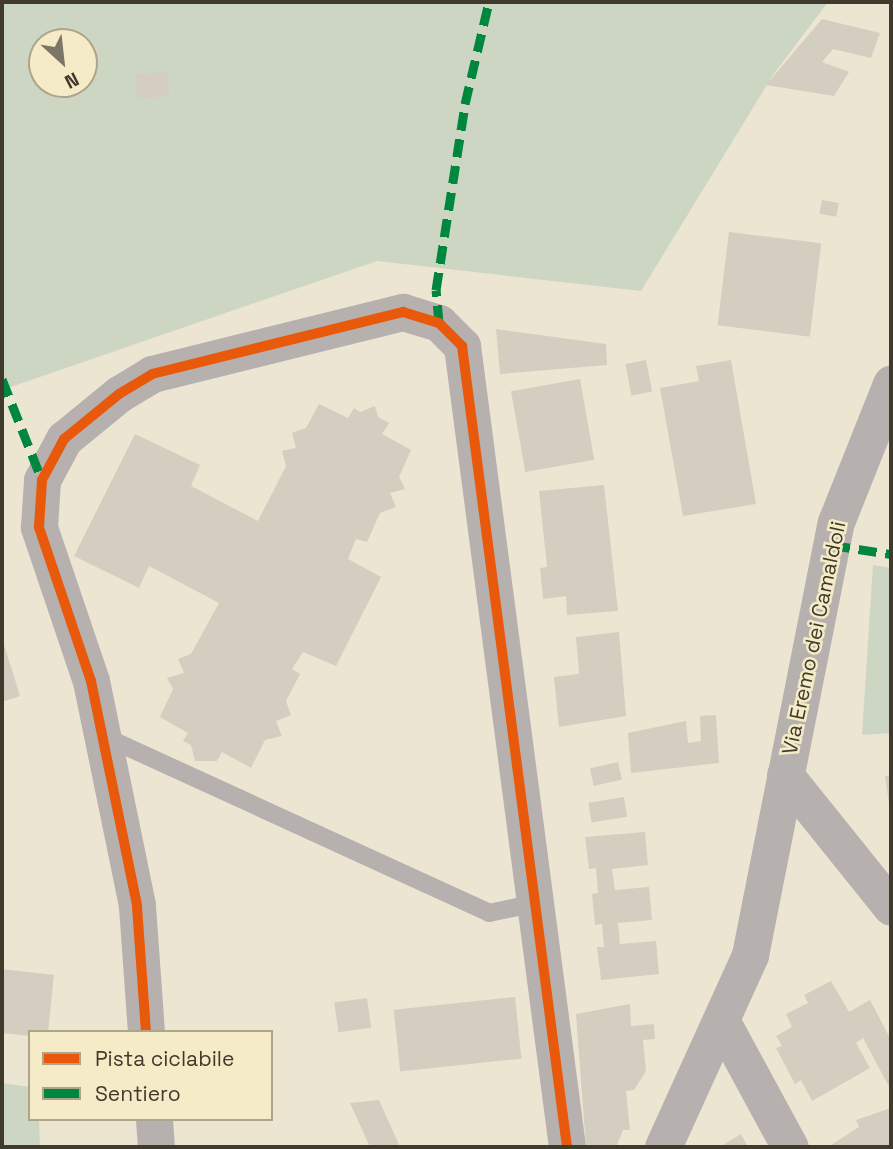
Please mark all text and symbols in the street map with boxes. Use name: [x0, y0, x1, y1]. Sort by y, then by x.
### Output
north arrow: [28, 28, 98, 98]
text: N: [61, 66, 83, 94]
street label: Via Eremo dei Camaldoli: [777, 519, 851, 757]
legend: [28, 1030, 273, 1121]
text: Pista ciclabile: [95, 1045, 234, 1072]
text: Sentiero: [95, 1080, 181, 1107]

